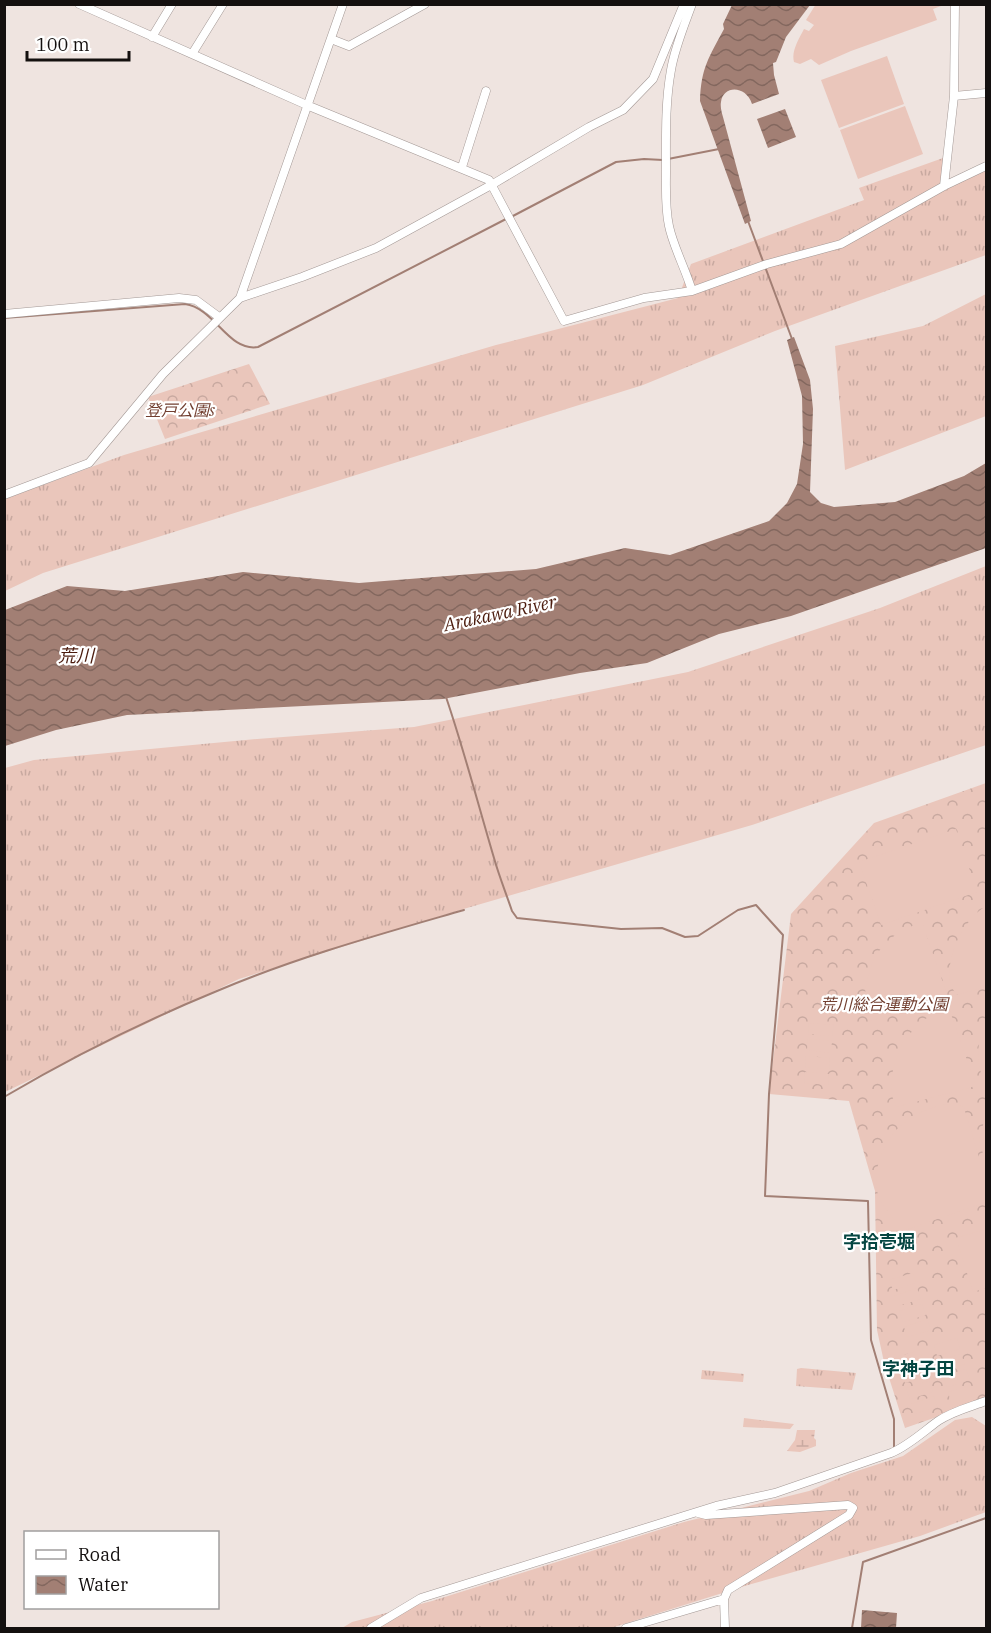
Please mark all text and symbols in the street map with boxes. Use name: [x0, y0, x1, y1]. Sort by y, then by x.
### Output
scale bar: [27, 24, 129, 62]
text: 100 m: [36, 33, 90, 56]
park label: 登戸公園s: [145, 400, 215, 420]
water label: Arakawa River: [441, 590, 559, 636]
water label: 荒川: [58, 644, 96, 667]
park label: 荒川総合運動公園: [820, 994, 950, 1014]
district label: 字拾壱堀: [843, 1230, 915, 1253]
district label: 字神子田: [882, 1357, 954, 1380]
legend: [24, 1531, 219, 1609]
text: Road: [78, 1543, 121, 1566]
text: Water: [78, 1573, 128, 1596]

